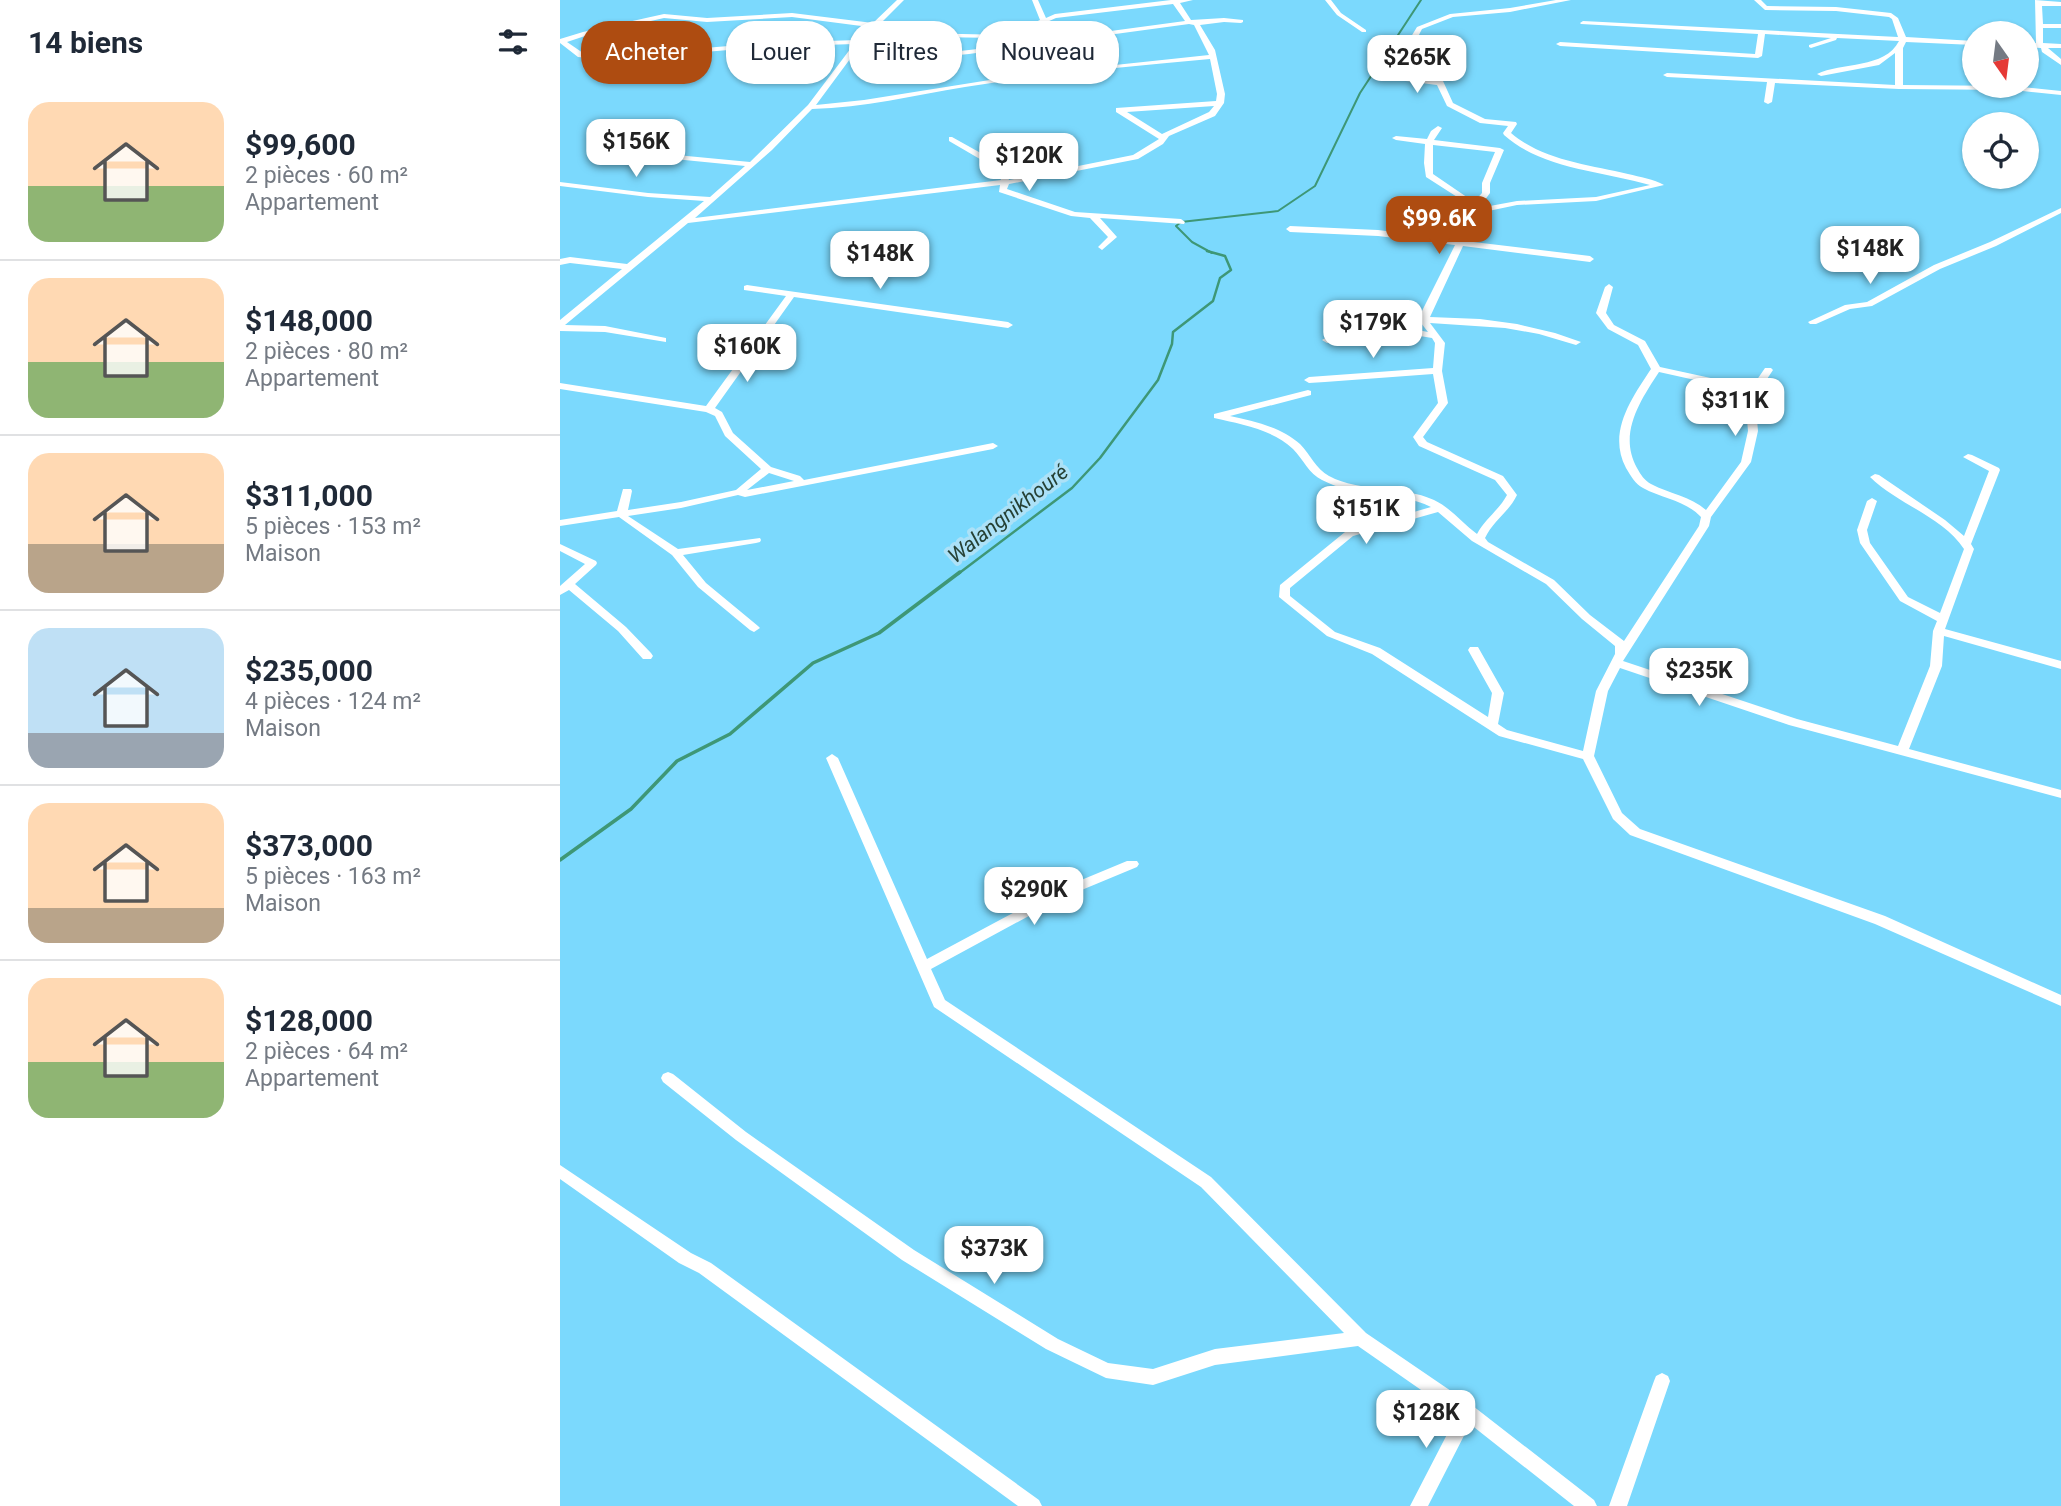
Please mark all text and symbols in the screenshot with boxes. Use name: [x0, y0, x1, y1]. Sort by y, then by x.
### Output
chip: Acheter: [581, 21, 712, 84]
chip: Louer: [726, 21, 835, 84]
chip: Filtres: [849, 21, 962, 84]
chip: Nouveau: [976, 21, 1119, 84]
north arrow: [1962, 21, 2039, 98]
map controls: [1962, 21, 2039, 189]
icon: filters: [494, 23, 532, 61]
text: 14 biens: [28, 25, 143, 60]
pin: $265K: [1368, 36, 1466, 95]
text: $265K: [1383, 44, 1451, 71]
button: locate: [1962, 112, 2039, 189]
pin: $156K: [587, 120, 685, 179]
text: $99,600: [245, 127, 356, 162]
text: $156K: [602, 128, 670, 155]
icon: home: [84, 130, 168, 214]
pin: $120K: [980, 134, 1078, 193]
text: $120K: [995, 142, 1063, 169]
text: 2 pièces · 60 m²: [245, 162, 408, 189]
text: Appartement: [245, 189, 379, 216]
pin: $99.6K: [1382, 196, 1496, 256]
text: $99.6K: [1402, 205, 1476, 232]
pin: $148K: [1821, 226, 1919, 286]
pin: $148K: [831, 232, 929, 291]
text: $148K: [1836, 235, 1904, 262]
text: $148K: [846, 240, 914, 267]
pin: $179K: [1324, 300, 1422, 360]
text: $148,000: [245, 303, 373, 338]
icon: home: [84, 306, 168, 390]
text: $179K: [1339, 309, 1407, 336]
pin: $160K: [698, 324, 796, 384]
text: $160K: [713, 333, 781, 360]
text: 2 pièces · 80 m²: [245, 338, 408, 365]
text: Appartement: [245, 365, 379, 392]
pin: $311K: [1686, 378, 1784, 438]
text: $311K: [1701, 387, 1769, 414]
water label: Walangnikhouré: [943, 460, 1073, 568]
text: $311,000: [245, 478, 373, 513]
icon: home: [84, 481, 168, 565]
pin: $151K: [1317, 486, 1415, 546]
text: $151K: [1332, 495, 1400, 522]
text: 5 pièces · 153 m²: [245, 513, 421, 540]
text: Maison: [245, 540, 321, 567]
pin: $235K: [1650, 648, 1748, 708]
text: $235,000: [245, 653, 373, 688]
icon: home: [84, 656, 168, 740]
text: $235K: [1665, 657, 1733, 684]
text: 4 pièces · 124 m²: [245, 688, 421, 715]
text: Maison: [245, 715, 321, 742]
text: $373,000: [245, 828, 373, 863]
icon: home: [84, 831, 168, 915]
text: 5 pièces · 163 m²: [245, 863, 421, 890]
pin: $290K: [985, 867, 1083, 927]
text: $290K: [1000, 876, 1068, 903]
text: Maison: [245, 890, 321, 917]
text: $128,000: [245, 1003, 373, 1038]
icon: home: [84, 1006, 168, 1090]
text: 2 pièces · 64 m²: [245, 1038, 408, 1065]
text: Appartement: [245, 1065, 379, 1092]
pin: $373K: [945, 1226, 1043, 1286]
text: $373K: [960, 1235, 1028, 1262]
pin: $128K: [1377, 1390, 1475, 1450]
text: $128K: [1392, 1399, 1460, 1426]

